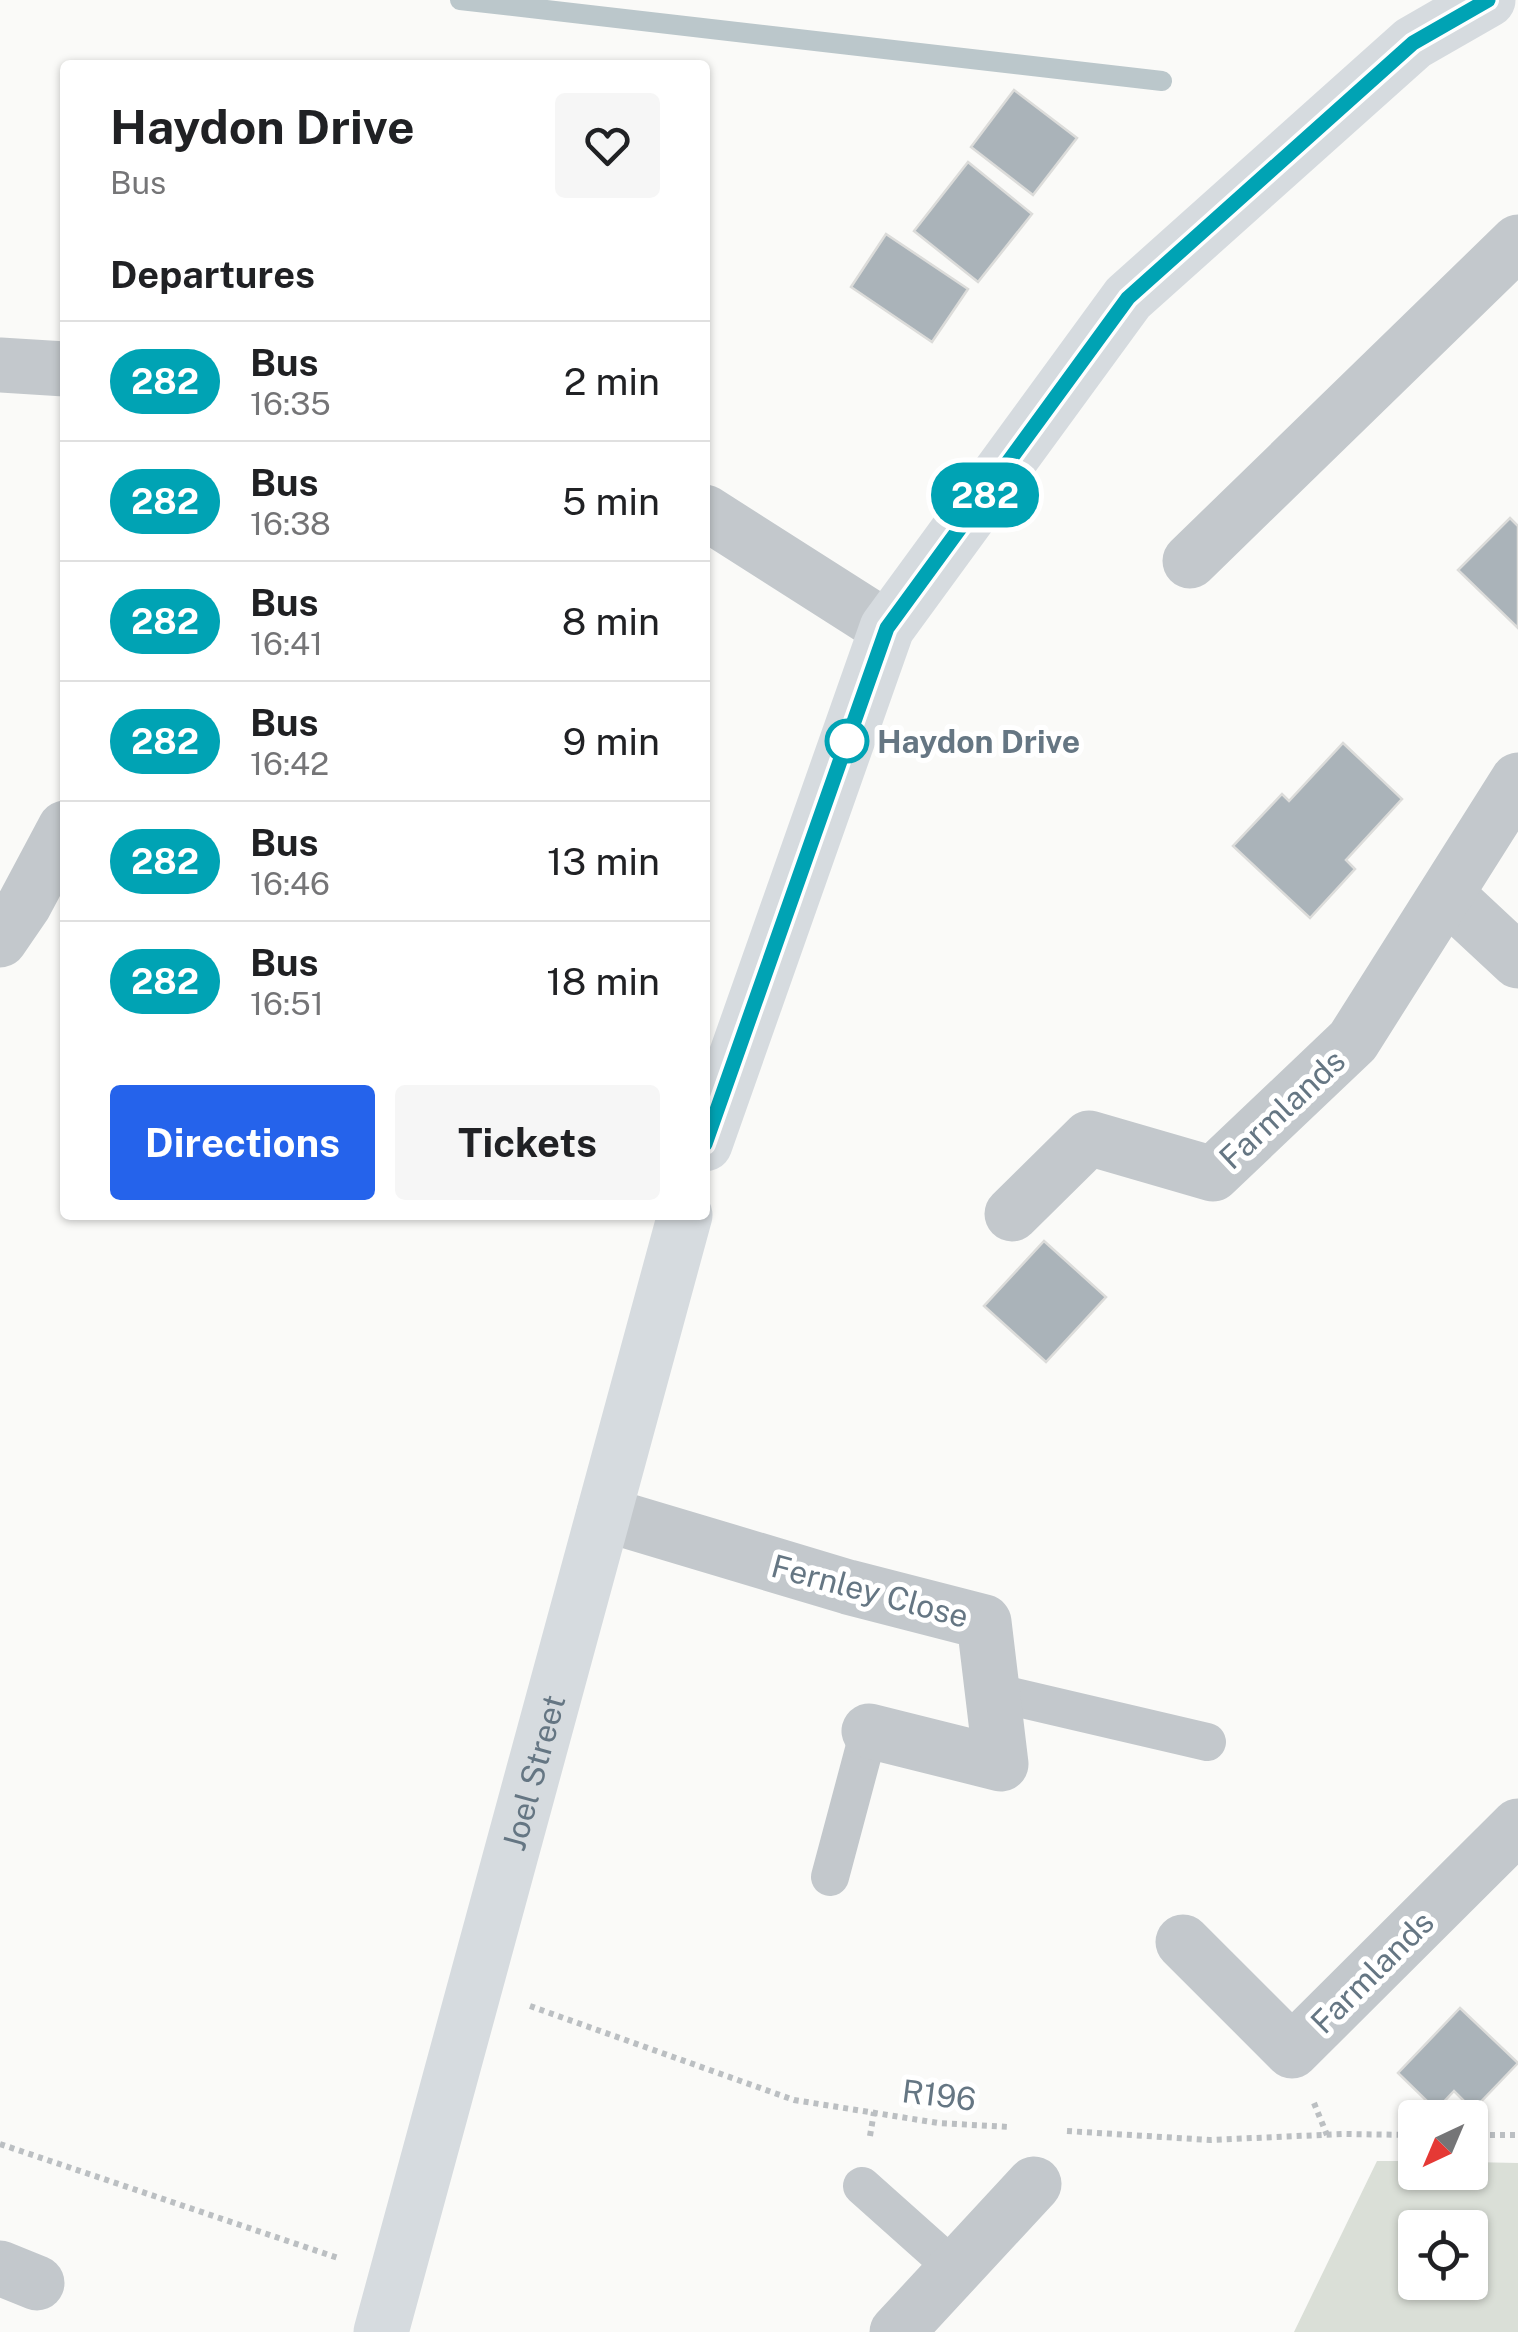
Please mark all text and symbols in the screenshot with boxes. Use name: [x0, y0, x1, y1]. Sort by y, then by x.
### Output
button: heart: [555, 93, 660, 198]
text: Haydon Drive: [110, 98, 415, 155]
text: Bus: [110, 164, 166, 201]
text: Departures: [110, 252, 315, 297]
text: Bus: [250, 340, 319, 385]
text: 2 min: [564, 359, 660, 404]
text: 282: [131, 361, 199, 402]
text: 16:35: [250, 385, 331, 422]
text: Bus: [250, 460, 319, 505]
line badge: 282: [928, 462, 1042, 528]
text: 282: [951, 475, 1019, 516]
text: 5 min: [562, 479, 660, 524]
text: 282: [131, 481, 199, 522]
text: 16:38: [250, 505, 331, 542]
text: Bus: [250, 580, 319, 625]
text: 8 min: [562, 599, 660, 644]
text: 282: [131, 601, 199, 642]
text: 16:41: [250, 625, 323, 662]
text: Bus: [250, 700, 319, 745]
text: 9 min: [563, 719, 660, 764]
marker: Haydon Drive: [826, 720, 868, 762]
text: 282: [131, 721, 199, 762]
place label: Haydon Drive: [877, 723, 1080, 760]
text: 16:42: [250, 745, 329, 782]
text: Bus: [250, 820, 319, 865]
text: 13 min: [547, 839, 660, 884]
text: 282: [131, 841, 199, 882]
text: 16:46: [250, 865, 330, 902]
text: Bus: [250, 940, 319, 985]
text: 18 min: [546, 959, 660, 1004]
text: 282: [131, 961, 199, 1002]
text: 16:51: [250, 985, 324, 1022]
street label: Farmlands: [1212, 1042, 1352, 1176]
button: Directions: [110, 1085, 375, 1200]
button: Tickets: [395, 1085, 660, 1200]
street label: Fernley Close: [767, 1547, 973, 1635]
street label: Joel Street: [494, 1690, 572, 1854]
street label: Farmlands: [1303, 1903, 1441, 2041]
street label: R196: [900, 2072, 978, 2118]
north arrow: [1398, 2100, 1488, 2190]
map controls: [1398, 2100, 1488, 2300]
button: locate: [1398, 2210, 1488, 2300]

